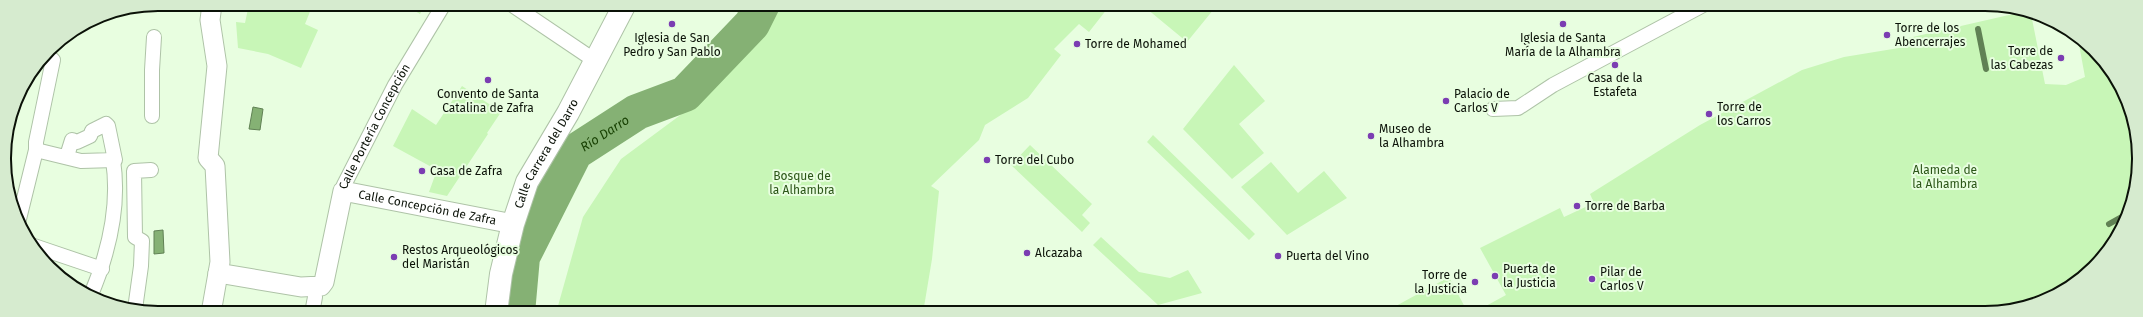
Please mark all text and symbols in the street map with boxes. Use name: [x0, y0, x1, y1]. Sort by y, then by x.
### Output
marker: Iglesia de San Pedro y San Pablo: [667, 19, 677, 29]
marker: Iglesia de Santa María de la Alhambra: [1558, 19, 1568, 29]
place label: Torre de los Abencerrajes: [1895, 21, 1966, 49]
marker: Torre de los Abencerrajes: [1882, 30, 1892, 40]
place label: Iglesia de San Pedro y San Pablo: [623, 31, 721, 59]
place label: Iglesia de Santa María de la Alhambra: [1505, 31, 1621, 59]
place label: Torre de Mohamed: [1085, 37, 1187, 51]
marker: Torre de Mohamed: [1072, 39, 1082, 49]
place label: Torre de las Cabezas: [1991, 44, 2053, 72]
marker: Torre de las Cabezas: [2056, 53, 2066, 63]
marker: Casa de la Estafeta: [1610, 60, 1620, 70]
street label: Calle Portería Concepción: [336, 61, 413, 190]
place label: Casa de la Estafeta: [1587, 71, 1643, 99]
marker: Convento de Santa Catalina de Zafra: [483, 75, 493, 85]
place label: Convento de Santa Catalina de Zafra: [437, 87, 539, 115]
place label: Palacio de Carlos V: [1454, 87, 1510, 115]
street label: Calle Carrera del Darro: [512, 96, 581, 210]
marker: Palacio de Carlos V: [1441, 96, 1451, 106]
place label: Torre de los Carros: [1717, 100, 1771, 128]
marker: Torre de los Carros: [1704, 109, 1714, 119]
water label: Río Darro: [577, 112, 632, 154]
place label: Museo de la Alhambra: [1379, 122, 1444, 150]
marker: Museo de la Alhambra: [1366, 131, 1376, 141]
place label: Torre del Cubo: [995, 153, 1074, 167]
marker: Torre del Cubo: [982, 155, 992, 165]
park label: Alameda de la Alhambra: [1912, 163, 1978, 191]
place label: Casa de Zafra: [430, 164, 502, 178]
marker: Casa de Zafra: [417, 166, 427, 176]
park label: Bosque de la Alhambra: [769, 169, 835, 197]
street label: Calle Concepción de Zafra: [357, 187, 497, 228]
place label: Torre de Barba: [1585, 199, 1665, 213]
marker: Torre de Barba: [1572, 201, 1582, 211]
place label: Restos Arqueológicos del Maristán: [402, 243, 519, 271]
place label: Alcazaba: [1035, 246, 1083, 260]
marker: Alcazaba: [1022, 248, 1032, 258]
place label: Puerta del Vino: [1286, 249, 1369, 263]
marker: Puerta del Vino: [1273, 251, 1283, 261]
marker: Restos Arqueológicos del Maristán: [389, 252, 399, 262]
place label: Puerta de la Justicia: [1503, 262, 1556, 290]
place label: Pilar de Carlos V: [1600, 265, 1644, 293]
place label: Torre de la Justicia: [1414, 268, 1467, 296]
marker: Puerta de la Justicia: [1490, 271, 1500, 281]
marker: Pilar de Carlos V: [1587, 274, 1597, 284]
marker: Torre de la Justicia: [1470, 277, 1480, 287]

